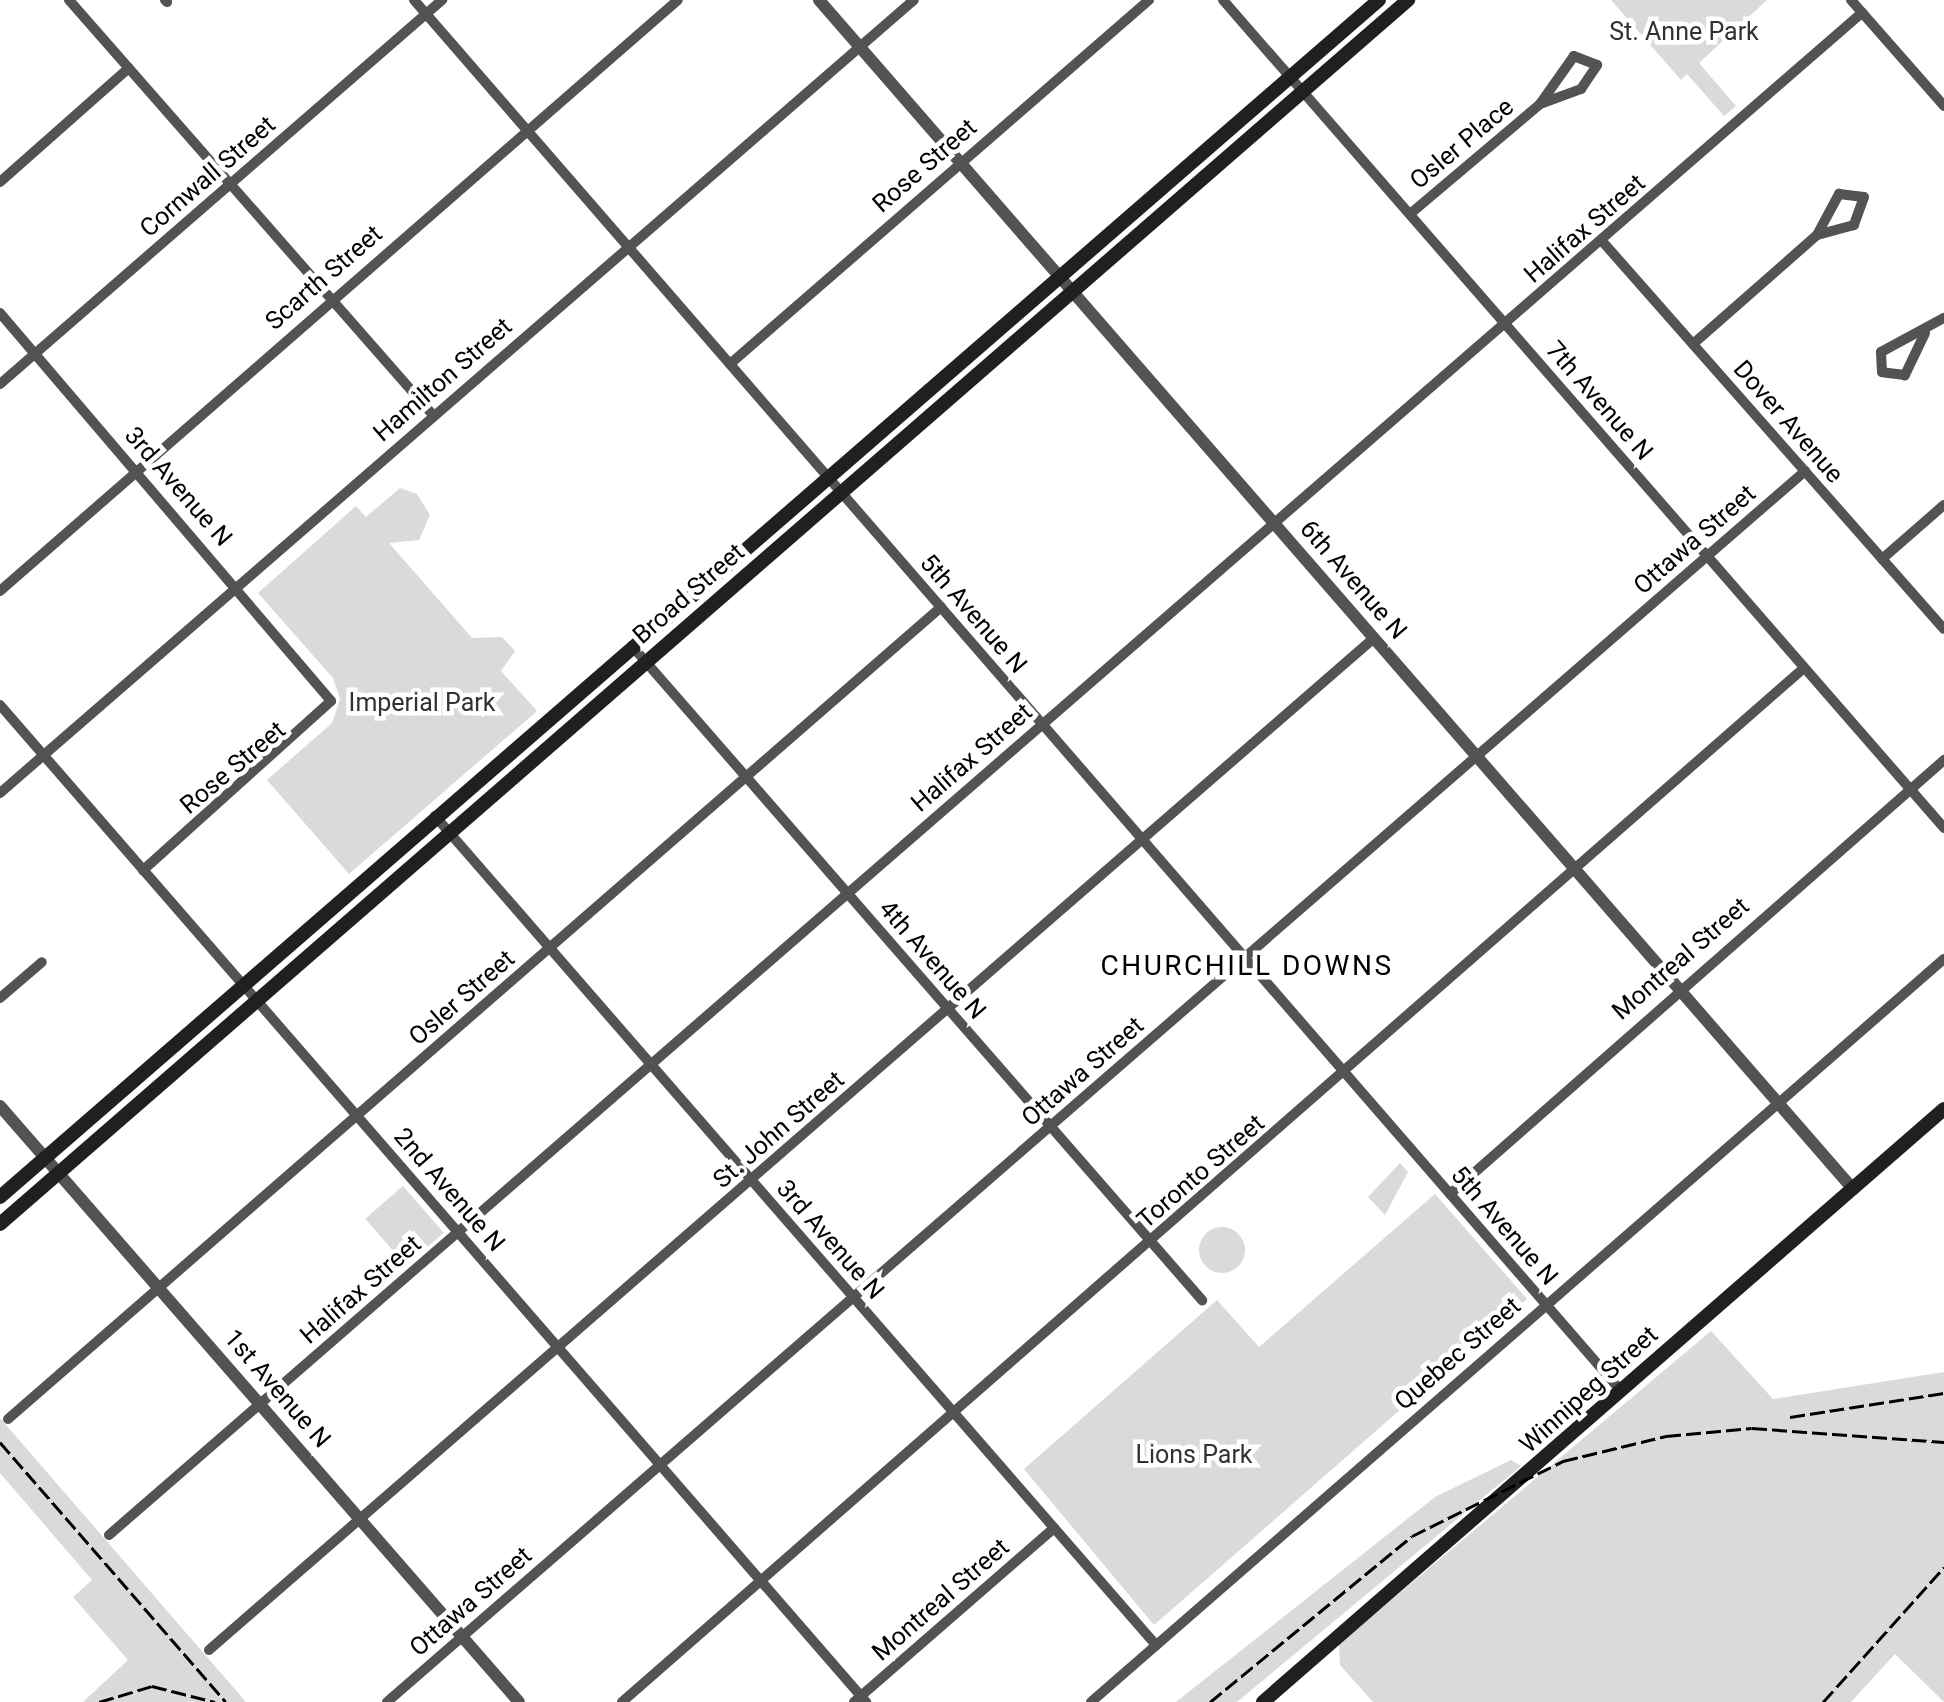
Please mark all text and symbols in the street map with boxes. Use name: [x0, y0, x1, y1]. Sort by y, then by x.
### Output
park label: St. Anne Park: [1609, 17, 1759, 47]
street label: Osler Place: [1404, 92, 1520, 196]
street label: Cornwall Street: [134, 110, 282, 244]
street label: Rose Street: [867, 113, 983, 219]
street label: Halifax Street: [1518, 168, 1652, 290]
street label: Scarth Street: [260, 219, 388, 337]
street label: Hamilton Street: [368, 312, 518, 448]
street label: 7th Avenue N: [1539, 335, 1659, 467]
street label: Dover Avenue: [1727, 355, 1849, 489]
street label: 3rd Avenue N: [118, 421, 238, 553]
street label: Ottawa Street: [1628, 479, 1762, 601]
street label: 6th Avenue N: [1293, 514, 1413, 646]
street label: Broad Street: [627, 537, 751, 651]
street label: 5th Avenue N: [913, 548, 1033, 680]
park label: Imperial Park: [349, 688, 495, 718]
street label: Halifax Street: [905, 697, 1039, 819]
street label: Rose Street: [174, 715, 292, 821]
street label: Montreal Street: [1606, 891, 1756, 1027]
street label: 4th Avenue N: [872, 894, 992, 1026]
street label: Osler Street: [403, 944, 521, 1052]
district label: CHURCHILL DOWNS: [1100, 949, 1394, 983]
street label: Ottawa Street: [1016, 1011, 1150, 1133]
street label: St. John Street: [707, 1065, 851, 1195]
street label: Toronto Street: [1131, 1109, 1271, 1235]
street label: 2nd Avenue N: [387, 1122, 511, 1258]
street label: 5th Avenue N: [1444, 1160, 1564, 1292]
street label: 3rd Avenue N: [770, 1174, 890, 1306]
street label: Halifax Street: [294, 1229, 428, 1351]
street label: Quebec Street: [1389, 1291, 1527, 1417]
street label: Winnipeg Street: [1514, 1320, 1664, 1460]
street label: 1st Avenue N: [217, 1324, 337, 1454]
park label: Lions Park: [1135, 1440, 1253, 1470]
street label: Montreal Street: [866, 1532, 1016, 1668]
street label: Ottawa Street: [404, 1541, 538, 1663]

